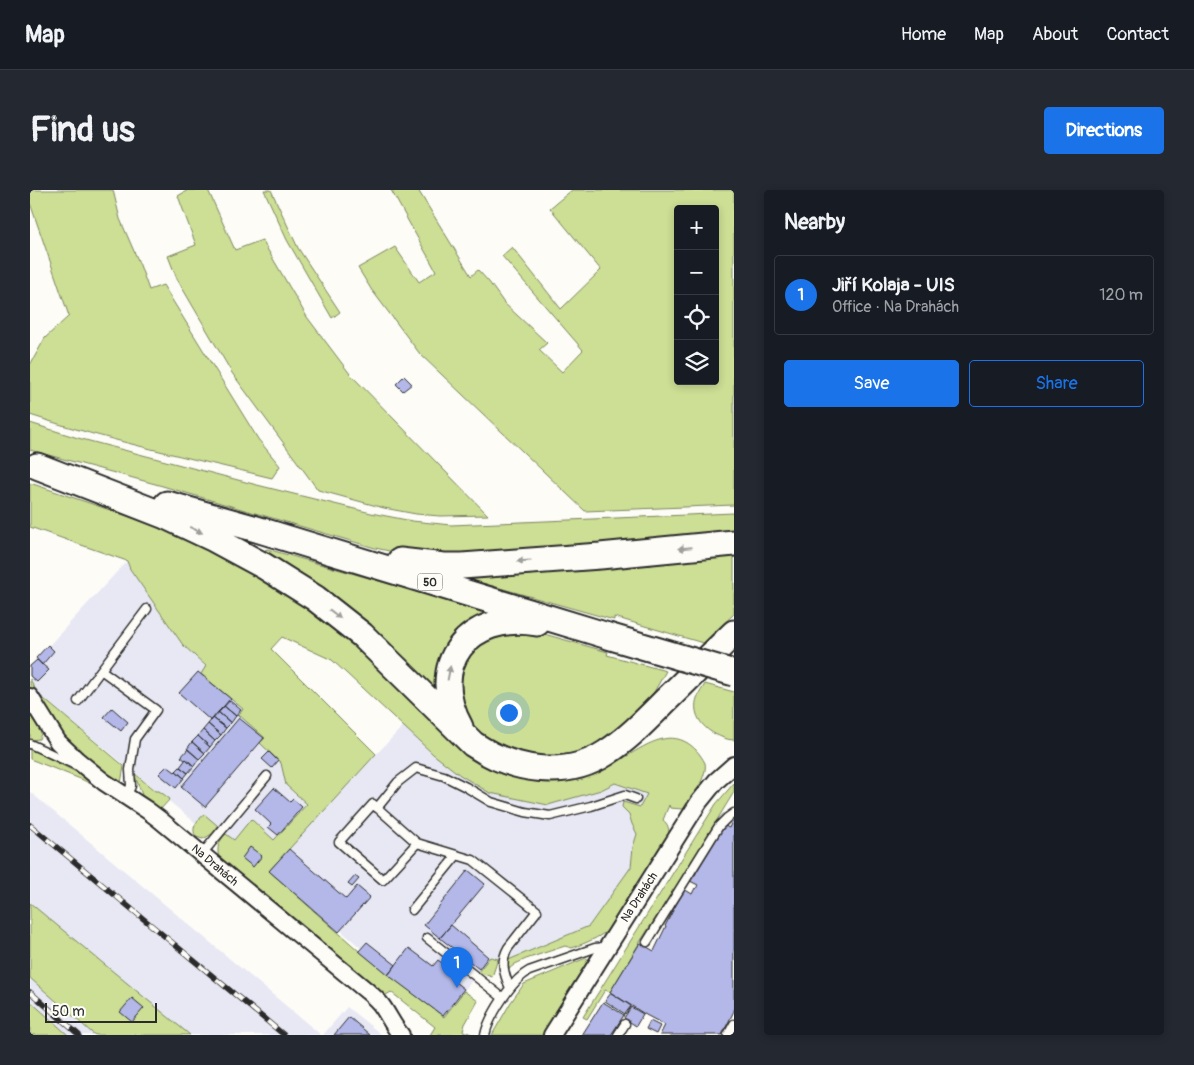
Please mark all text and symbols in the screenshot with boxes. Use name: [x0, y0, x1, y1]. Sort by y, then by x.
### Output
text: Map: [25, 20, 65, 49]
text: Home: [901, 23, 946, 46]
text: Map: [974, 23, 1004, 46]
text: About: [1032, 23, 1078, 46]
text: Contact: [1106, 23, 1169, 46]
button: Directions: [1044, 107, 1164, 154]
text: Find us: [30, 108, 135, 152]
map controls: [674, 205, 719, 385]
button: +: [674, 205, 719, 250]
text: Nearby: [784, 209, 845, 236]
button: −: [674, 250, 719, 295]
text: Jiří Kolaja - UIS: [832, 273, 955, 297]
text: 1: [798, 285, 804, 305]
text: 120 m: [1099, 285, 1143, 305]
button: locate: [674, 295, 719, 340]
text: Office · Na Drahách: [832, 297, 959, 317]
button: layers: [674, 340, 719, 385]
button: Save: [784, 360, 959, 407]
button: Share: [969, 360, 1144, 407]
one-way arrow: [189, 527, 203, 535]
one-way arrow: [677, 544, 693, 552]
one-way arrow: [515, 558, 531, 566]
road number: 50: [418, 574, 442, 591]
one-way arrow: [328, 608, 341, 619]
one-way arrow: [445, 666, 453, 681]
your location: [496, 700, 522, 726]
street label: Na Drahách: [188, 841, 241, 890]
street label: Na Drahách: [618, 869, 661, 925]
pin: 1: [441, 947, 473, 988]
scale bar: [45, 1000, 158, 1023]
text: 50 m: [52, 1003, 85, 1020]

